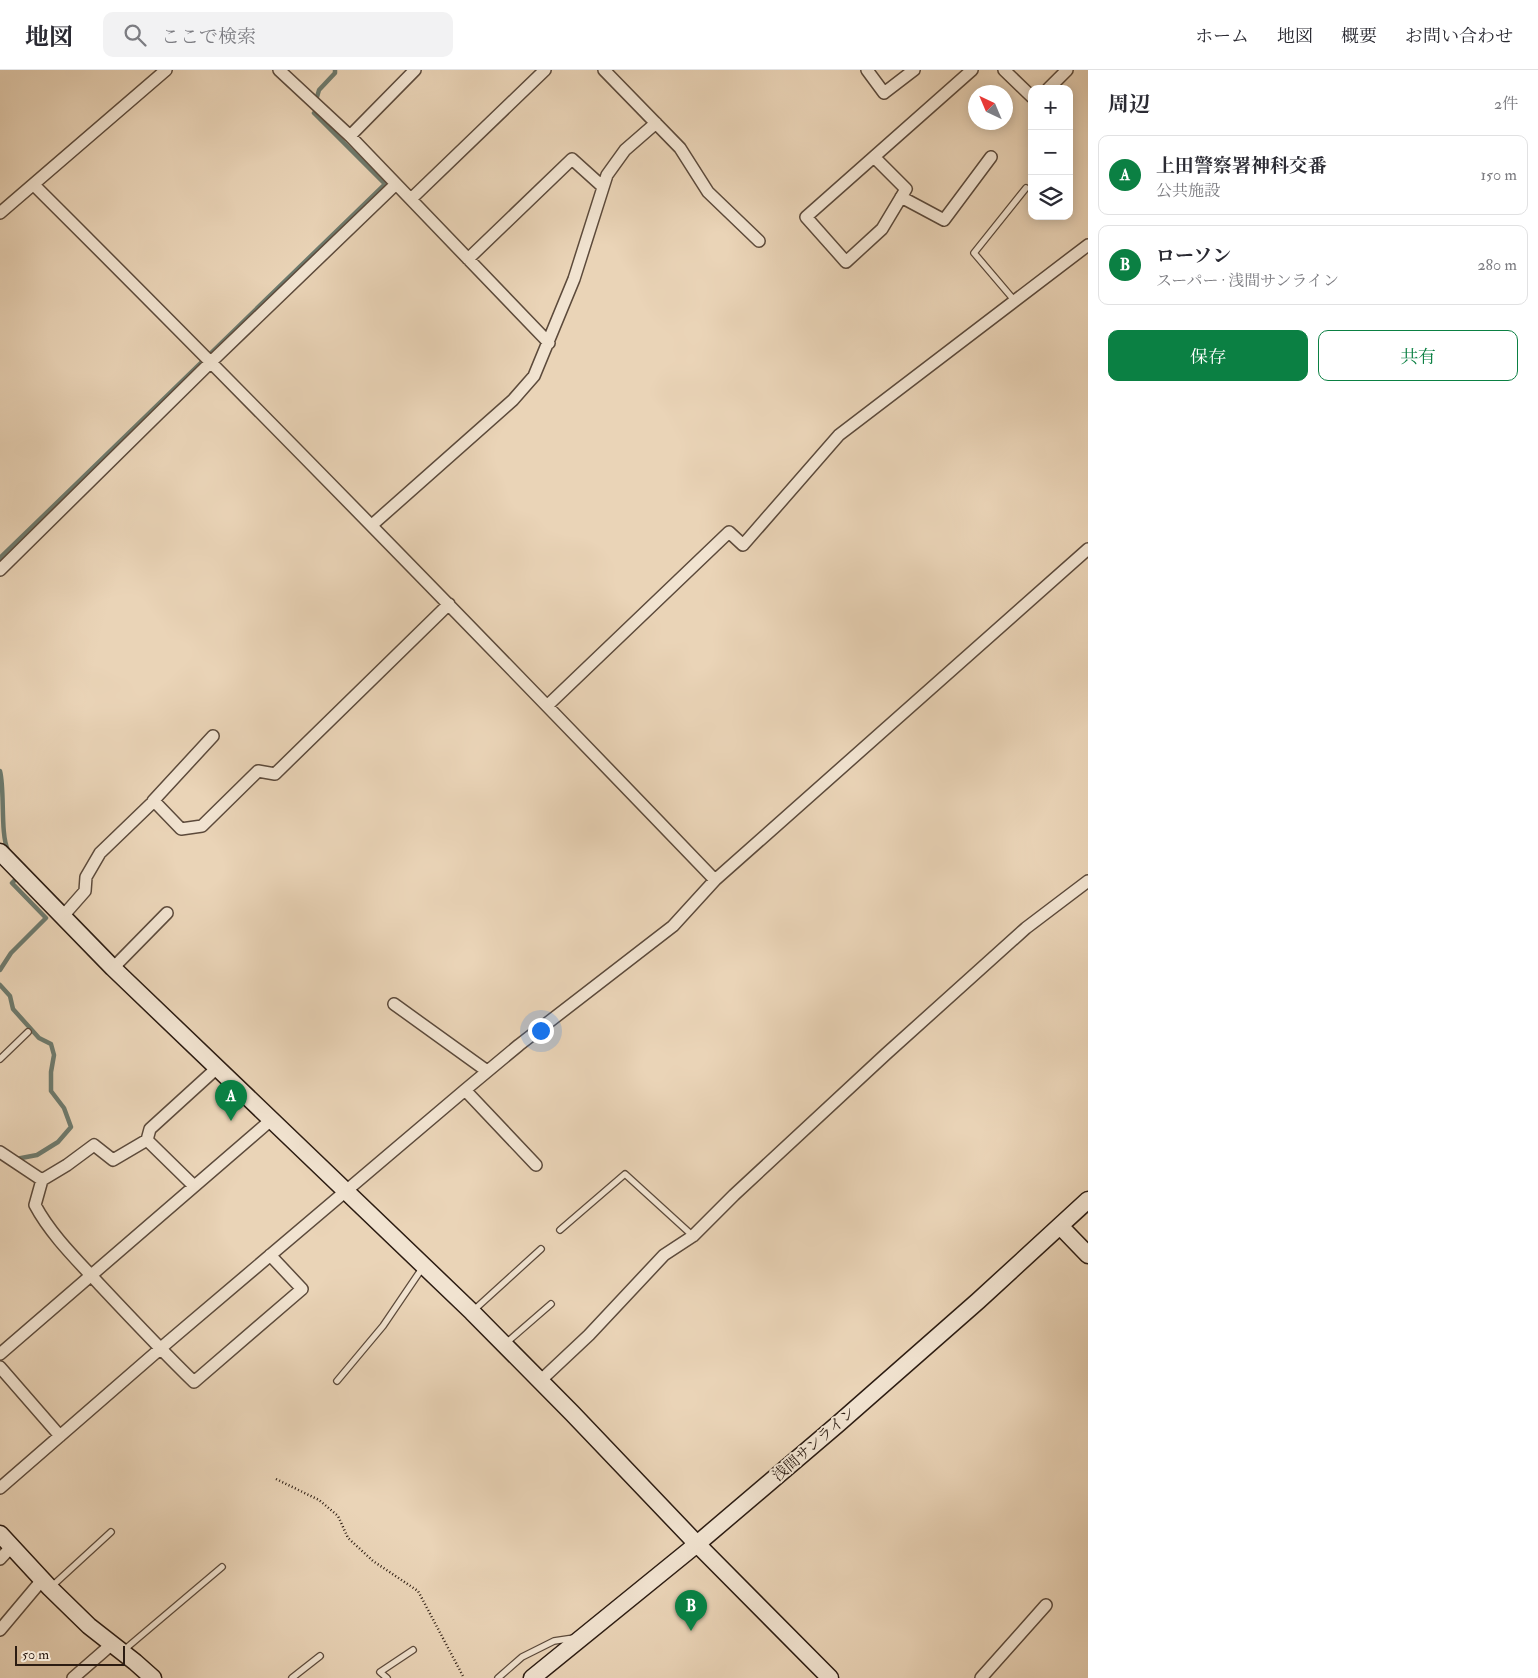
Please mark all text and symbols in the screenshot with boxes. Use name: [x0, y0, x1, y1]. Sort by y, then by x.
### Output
search box: [103, 12, 453, 57]
icon: search: [121, 21, 149, 49]
text: 地図: [25, 22, 73, 53]
text: ここで検索: [161, 25, 256, 49]
text: ホーム: [1195, 25, 1249, 48]
text: 地図: [1277, 25, 1313, 48]
text: 概要: [1341, 25, 1377, 48]
text: お問い合わせ: [1405, 25, 1513, 48]
north arrow: [968, 85, 1013, 130]
map controls: [1028, 85, 1073, 220]
button: +: [1028, 85, 1073, 130]
text: 周辺: [1108, 91, 1150, 118]
text: 2件: [1494, 94, 1518, 114]
button: −: [1028, 130, 1073, 175]
text: 上田警察署神科交番: [1156, 154, 1327, 178]
text: A: [1120, 165, 1130, 185]
text: 150 m: [1480, 165, 1517, 185]
button: layers: [1028, 175, 1073, 220]
text: 公共施設: [1156, 181, 1220, 201]
text: ローソン: [1156, 244, 1231, 268]
text: B: [1120, 255, 1130, 275]
text: 280 m: [1477, 255, 1517, 275]
text: スーパー · 浅間サンライン: [1156, 271, 1339, 291]
button: 保存: [1108, 330, 1308, 381]
button: 共有: [1318, 330, 1518, 381]
your location: [528, 1018, 554, 1044]
pin: A: [215, 1080, 247, 1121]
street label: 浅間サンライン: [769, 1403, 860, 1486]
pin: B: [675, 1590, 707, 1631]
scale bar: [15, 1643, 125, 1666]
text: 50 m: [22, 1646, 49, 1663]

